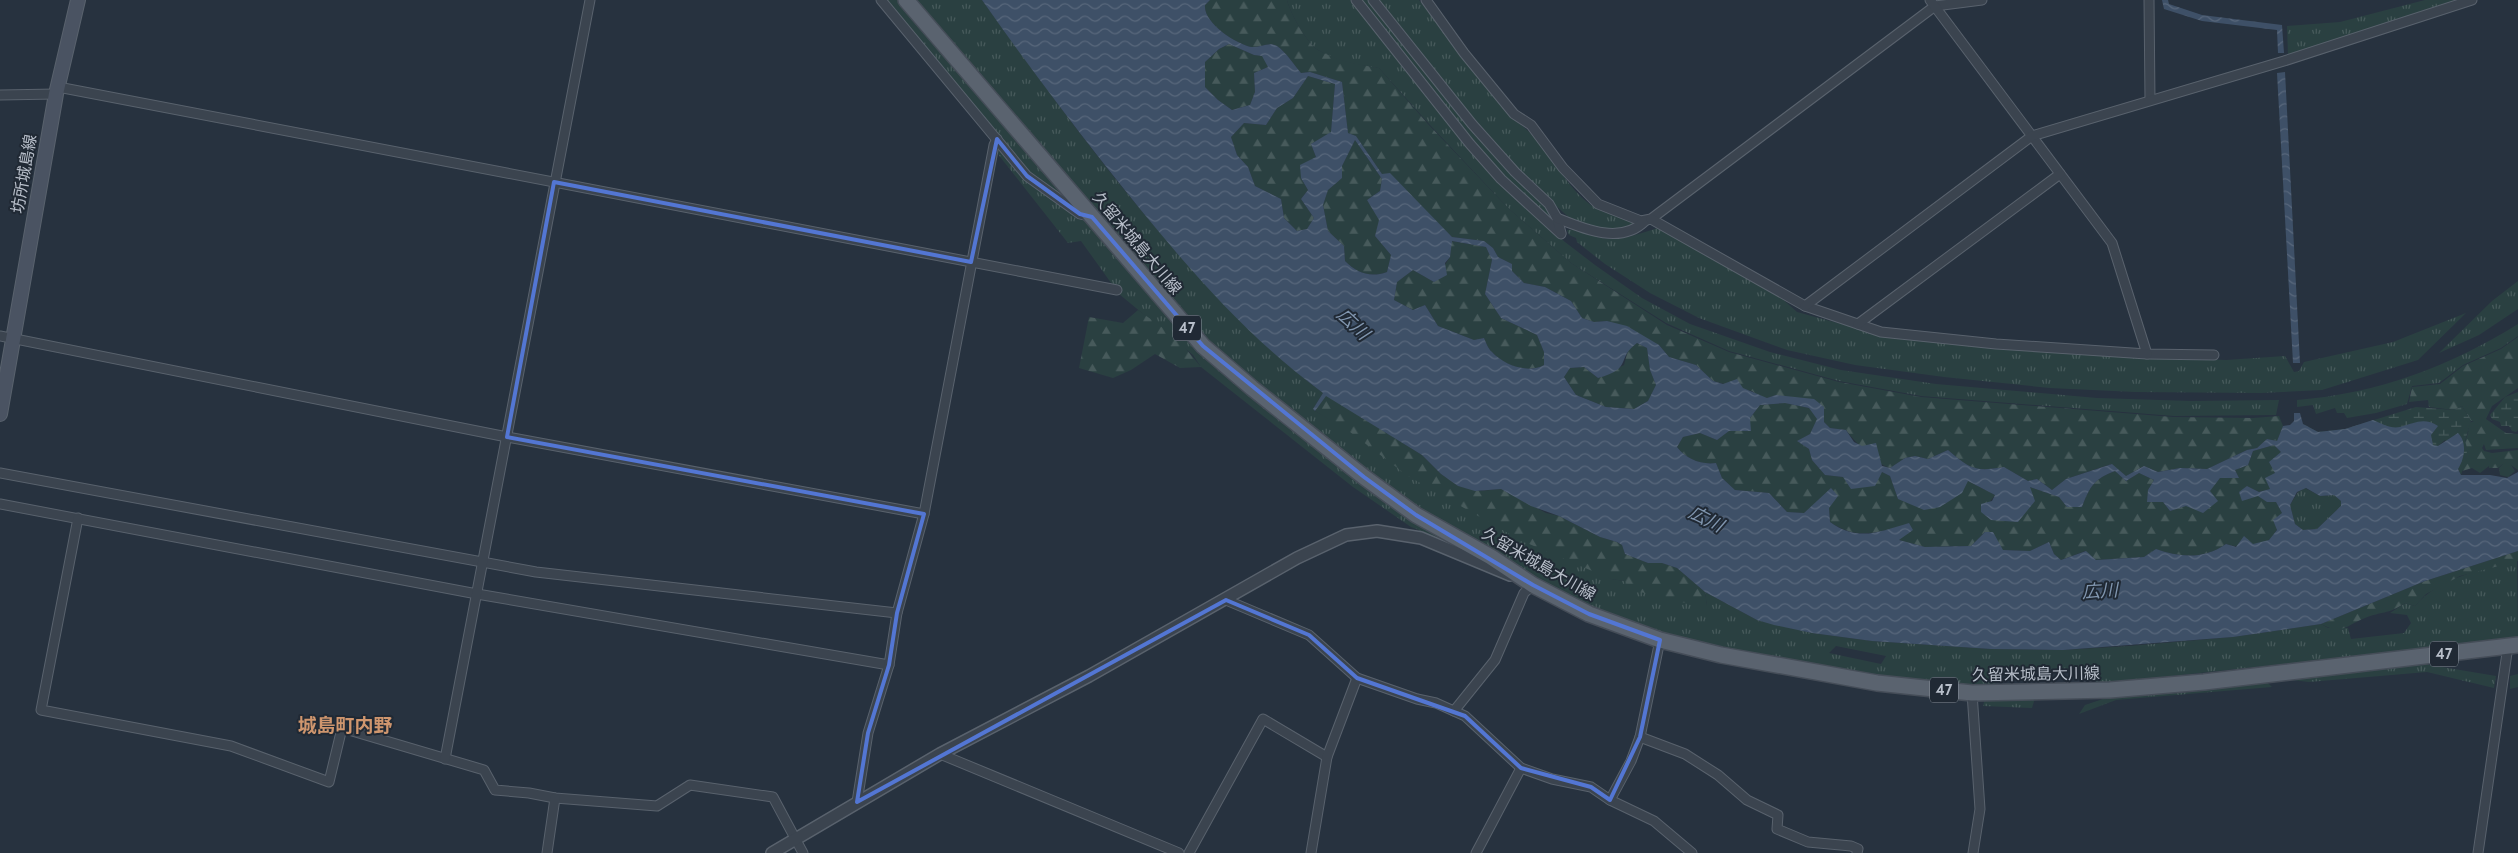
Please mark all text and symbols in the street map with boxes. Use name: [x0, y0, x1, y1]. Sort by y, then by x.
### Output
street label: 坊所城島線: [8, 133, 40, 215]
street label: 久留米城島大川線: [1089, 188, 1185, 298]
water label: 広川: [1332, 304, 1375, 346]
road number: 47: [1173, 316, 1201, 340]
water label: 広川: [1685, 501, 1729, 538]
street label: 久留米城島大川線: [1479, 524, 1599, 604]
water label: 広川: [2081, 579, 2121, 603]
road number: 47: [2430, 642, 2458, 666]
street label: 久留米城島大川線: [1972, 663, 2100, 685]
road number: 47: [1930, 678, 1958, 702]
district label: 城島町内野: [297, 714, 393, 737]

